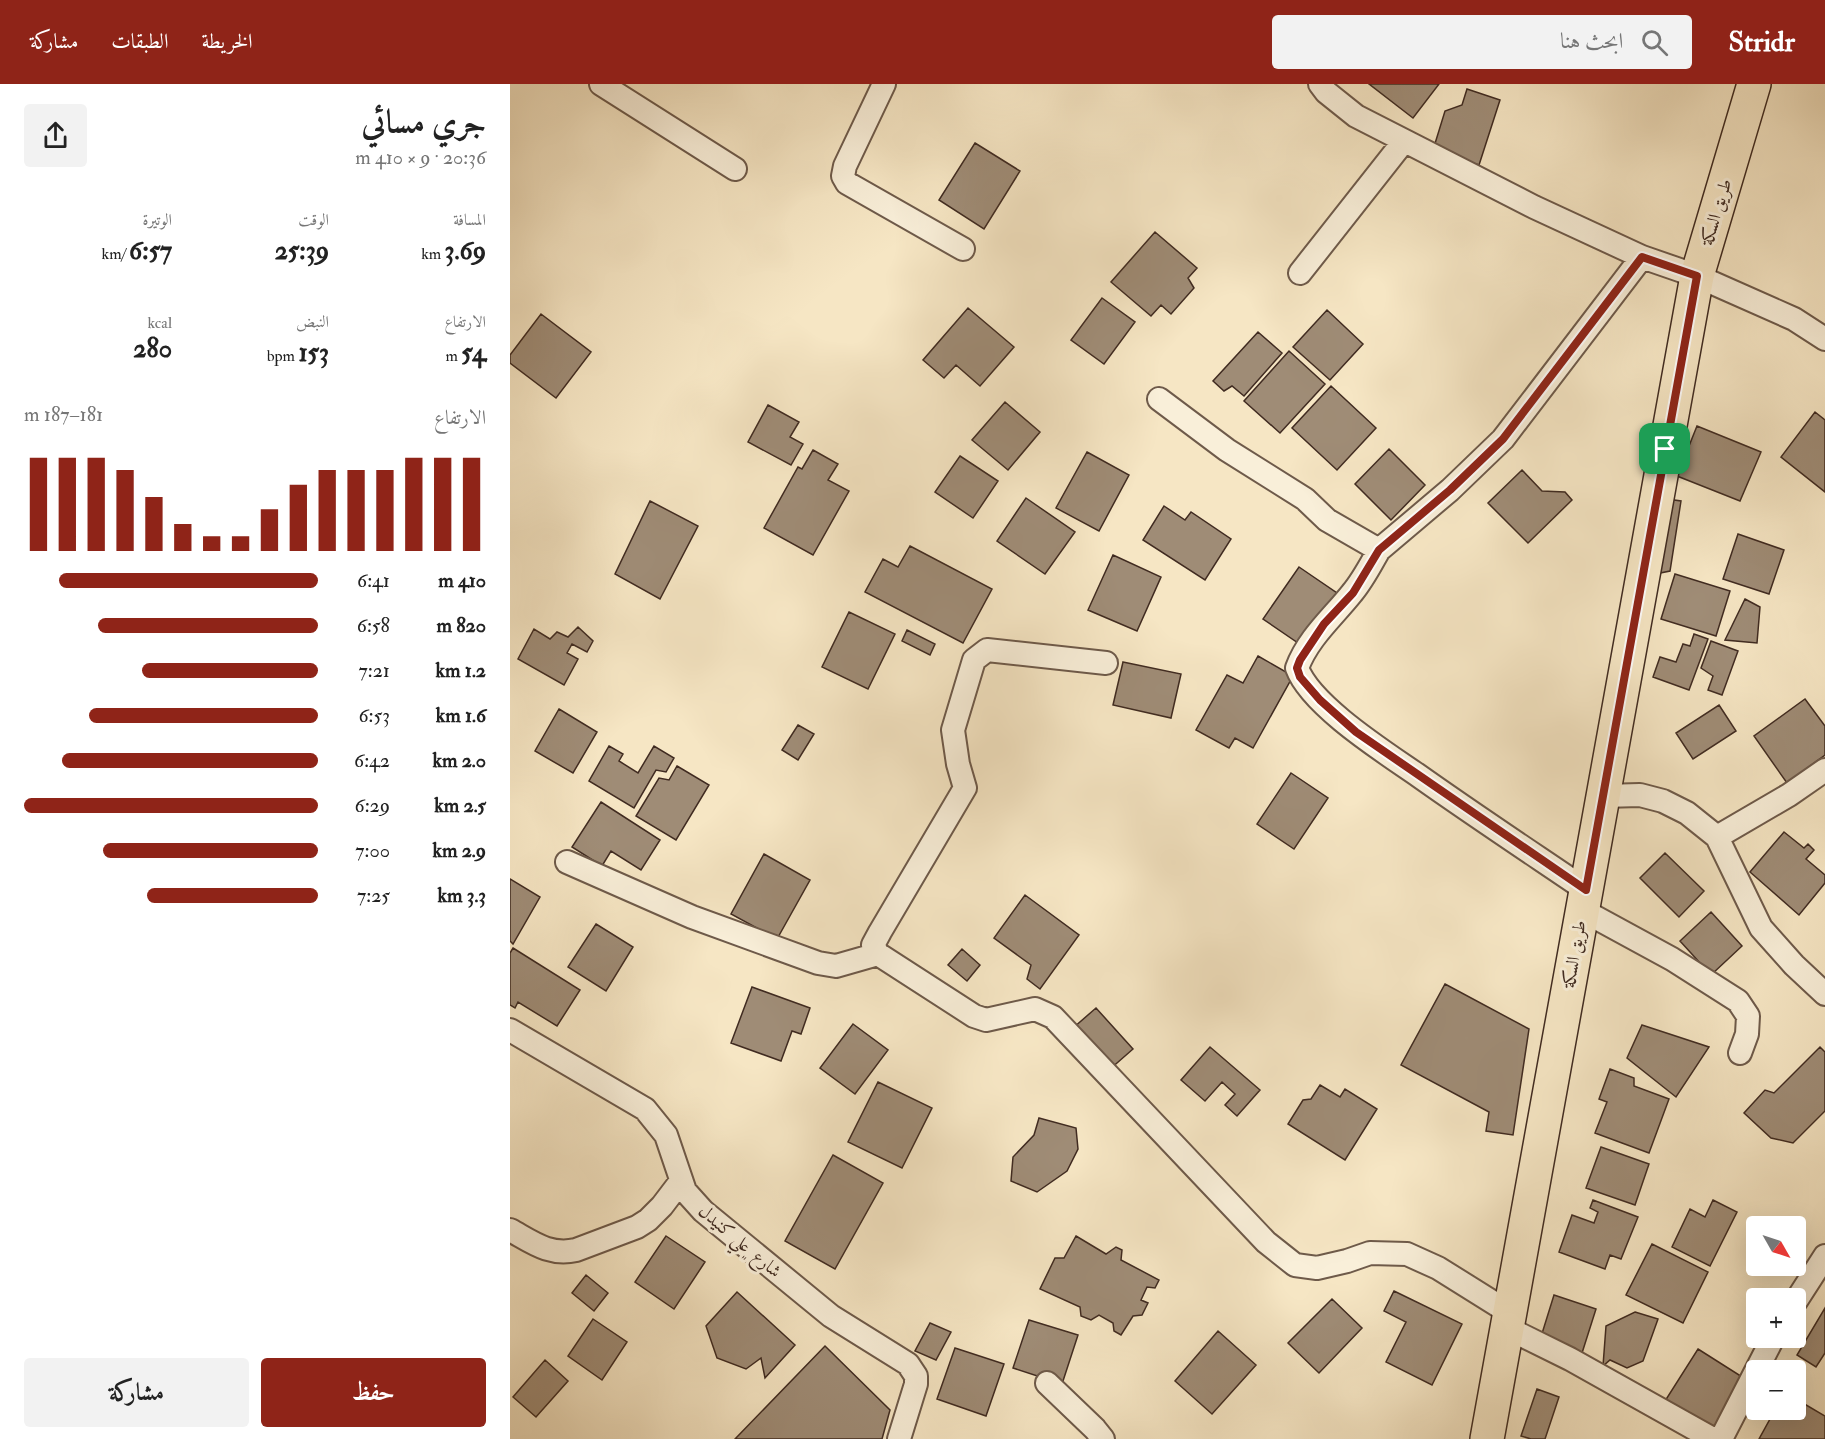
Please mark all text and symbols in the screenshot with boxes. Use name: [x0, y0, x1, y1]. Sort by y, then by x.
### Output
search box: [1272, 15, 1692, 69]
text: Stridr: [1728, 25, 1795, 60]
icon: search: [1638, 26, 1671, 59]
text: ابحث هنا: [1560, 27, 1623, 55]
text: مشاركة: [30, 28, 78, 55]
text: الطبقات: [111, 28, 168, 55]
text: الخريطة: [201, 28, 253, 55]
text: جري مسائي: [362, 102, 486, 143]
button: share: [24, 104, 87, 167]
text: 20:36 · 9 × 410 m: [355, 145, 486, 170]
street label: طريق السكة: [1695, 176, 1737, 249]
text: الوتيرة: [142, 210, 172, 230]
text: الوقت: [298, 210, 329, 230]
text: المسافة: [453, 210, 486, 230]
text: 6:57: [129, 235, 172, 267]
text: 25:39: [275, 235, 329, 267]
text: 3.69: [445, 235, 486, 267]
text: /km: [102, 244, 129, 264]
text: km: [421, 244, 445, 264]
text: النبض: [296, 312, 329, 332]
text: الارتفاع: [444, 312, 486, 332]
text: kcal: [147, 313, 172, 333]
text: 280: [133, 333, 172, 365]
text: 153: [298, 337, 329, 369]
text: 54: [461, 337, 486, 369]
text: bpm: [267, 346, 298, 366]
text: m: [445, 346, 461, 366]
text: 181–187 m: [24, 402, 103, 427]
text: الارتفاع: [434, 405, 486, 430]
pin: [1639, 423, 1690, 474]
icon: arrive: [1648, 432, 1681, 465]
text: 6:41: [357, 568, 390, 593]
text: 410 m: [438, 568, 486, 593]
text: 6:58: [357, 613, 390, 638]
text: 820 m: [436, 613, 486, 638]
text: 7:21: [359, 658, 390, 683]
text: 1.2 km: [436, 658, 486, 683]
text: 6:53: [359, 703, 390, 728]
text: 1.6 km: [436, 703, 486, 728]
text: 6:42: [354, 748, 390, 773]
text: 2.0 km: [432, 748, 486, 773]
text: 6:29: [355, 793, 390, 818]
text: 2.5 km: [434, 793, 486, 818]
text: 7:00: [355, 838, 390, 863]
text: 2.9 km: [432, 838, 486, 863]
text: 7:25: [357, 883, 390, 908]
text: 3.3 km: [438, 883, 486, 908]
street label: طريق السكة: [1557, 918, 1592, 991]
street label: شارع ﮼علي كنيدل: [690, 1200, 786, 1287]
north arrow: [1746, 1216, 1806, 1276]
map controls: [1746, 1216, 1806, 1420]
button: +: [1746, 1288, 1806, 1348]
button: مشاركة: [24, 1358, 249, 1427]
button: حفظ: [261, 1358, 486, 1427]
button: −: [1746, 1360, 1806, 1420]

